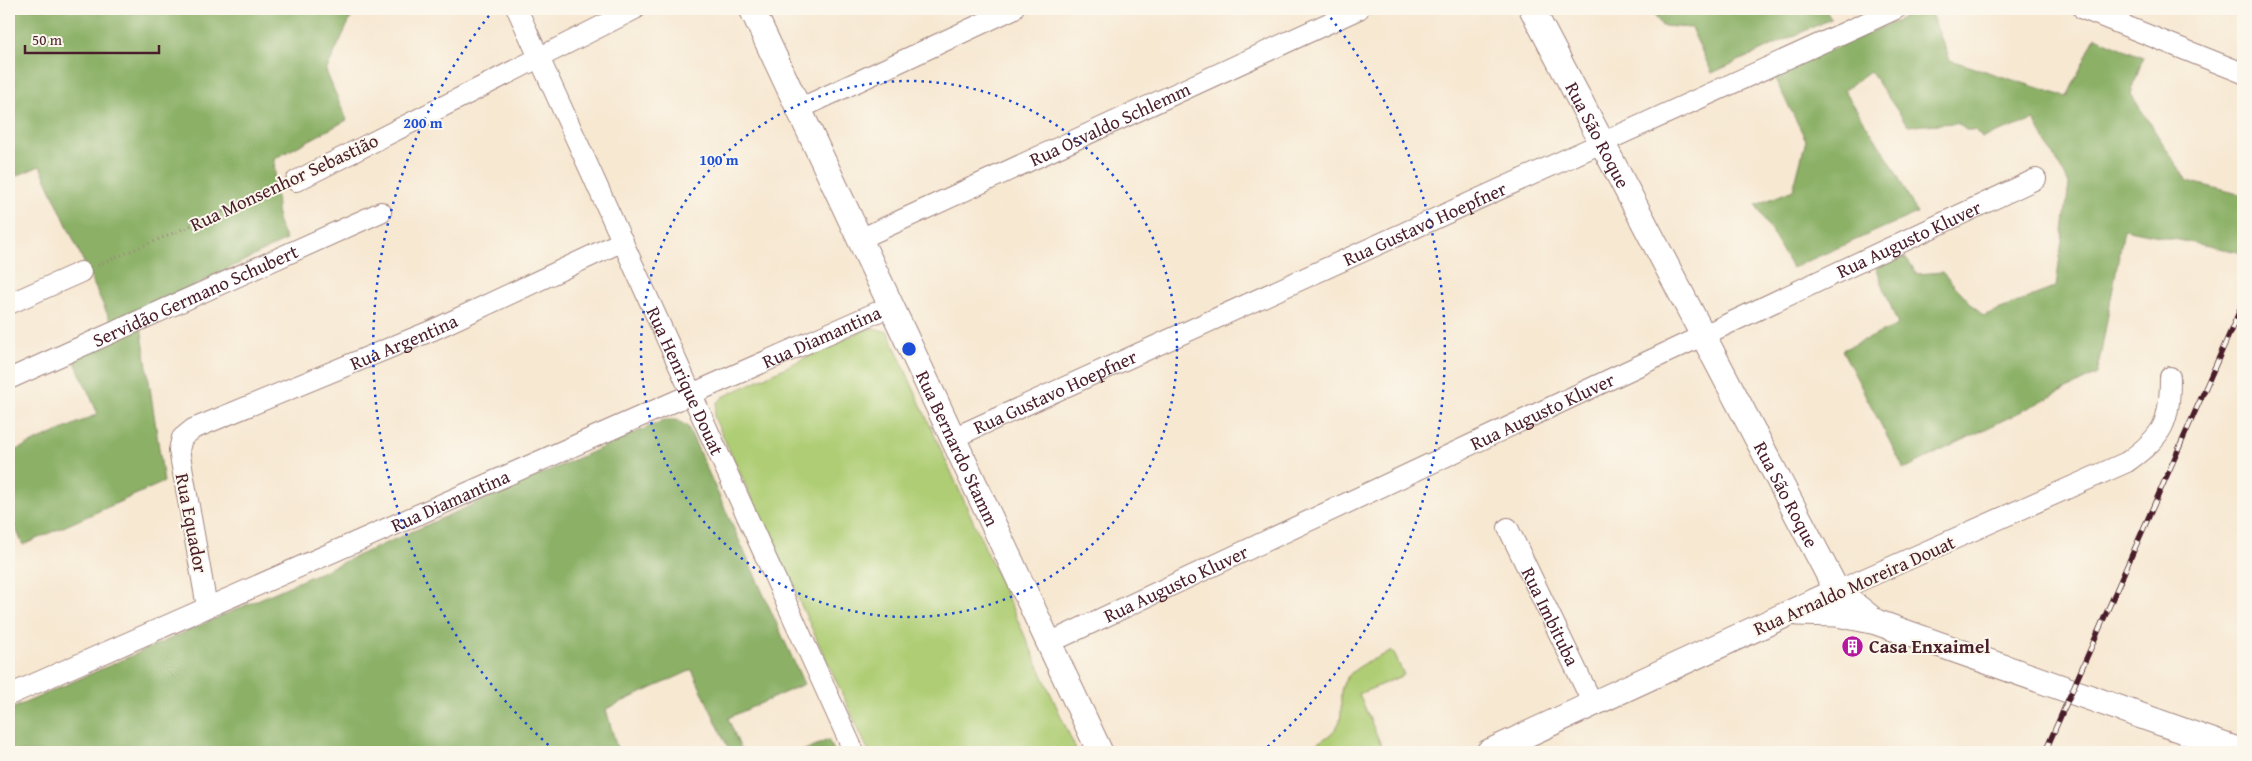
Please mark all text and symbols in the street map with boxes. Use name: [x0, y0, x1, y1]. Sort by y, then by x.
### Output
scale bar: [25, 22, 159, 54]
text: 50 m: [32, 29, 63, 50]
street label: Rua Osvaldo Schlemm: [1025, 74, 1195, 173]
street label: Rua São Roque: [1558, 77, 1637, 193]
text: 200 m: [403, 112, 443, 133]
street label: Rua Monsenhor Sebastião: [185, 126, 383, 238]
text: 100 m: [699, 149, 739, 170]
street label: Rua Gustavo Hoepfner: [1338, 174, 1511, 273]
street label: Rua Augusto Kluver: [1832, 193, 1986, 285]
street label: Servidão Germano Schubert: [88, 237, 303, 354]
street label: Rua Diamantina: [758, 298, 885, 375]
street label: Rua Henrique Douat: [640, 302, 732, 460]
street label: Rua Argentina: [345, 306, 462, 377]
centre of rings: [900, 340, 918, 358]
street label: Rua Gustavo Hoepfner: [969, 342, 1141, 441]
street label: Rua Augusto Kluver: [1465, 365, 1619, 457]
street label: Rua Bernardo Stamm: [909, 366, 1007, 531]
street label: Rua São Roque: [1747, 436, 1826, 553]
street label: Rua Diamantina: [386, 462, 514, 539]
street label: Rua Equador: [169, 471, 215, 575]
street label: Rua Arnaldo Moreira Douat: [1749, 528, 1959, 642]
street label: Rua Augusto Kluver: [1099, 537, 1253, 629]
street label: Rua Imbituba: [1515, 562, 1586, 670]
place label: Casa Enxaimel: [1869, 632, 1990, 660]
building icon: Casa Enxaimel: [1841, 634, 1865, 658]

